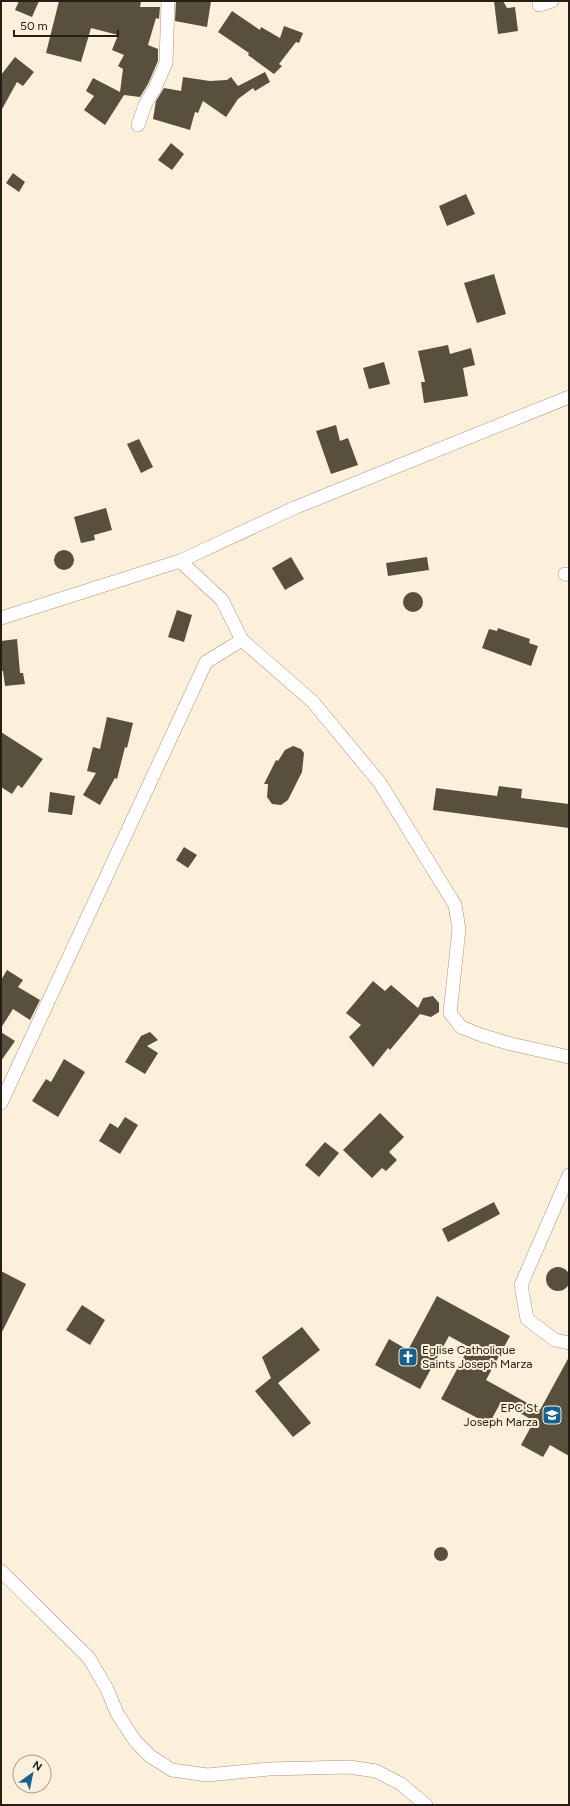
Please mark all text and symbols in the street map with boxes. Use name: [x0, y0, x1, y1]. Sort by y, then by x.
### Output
scale bar: [14, 12, 118, 38]
text: 50 m: [20, 19, 48, 33]
place label: Eglise Catholique Saints Joseph Marza: [422, 1343, 532, 1371]
church icon: Eglise Catholique Saints Joseph Marza: [397, 1346, 419, 1368]
place label: EPC St Joseph Marza: [464, 1401, 538, 1429]
school or university icon: EPC St Joseph Marza: [541, 1404, 563, 1426]
north arrow: [12, 1754, 52, 1794]
text: N: [30, 1758, 44, 1774]

